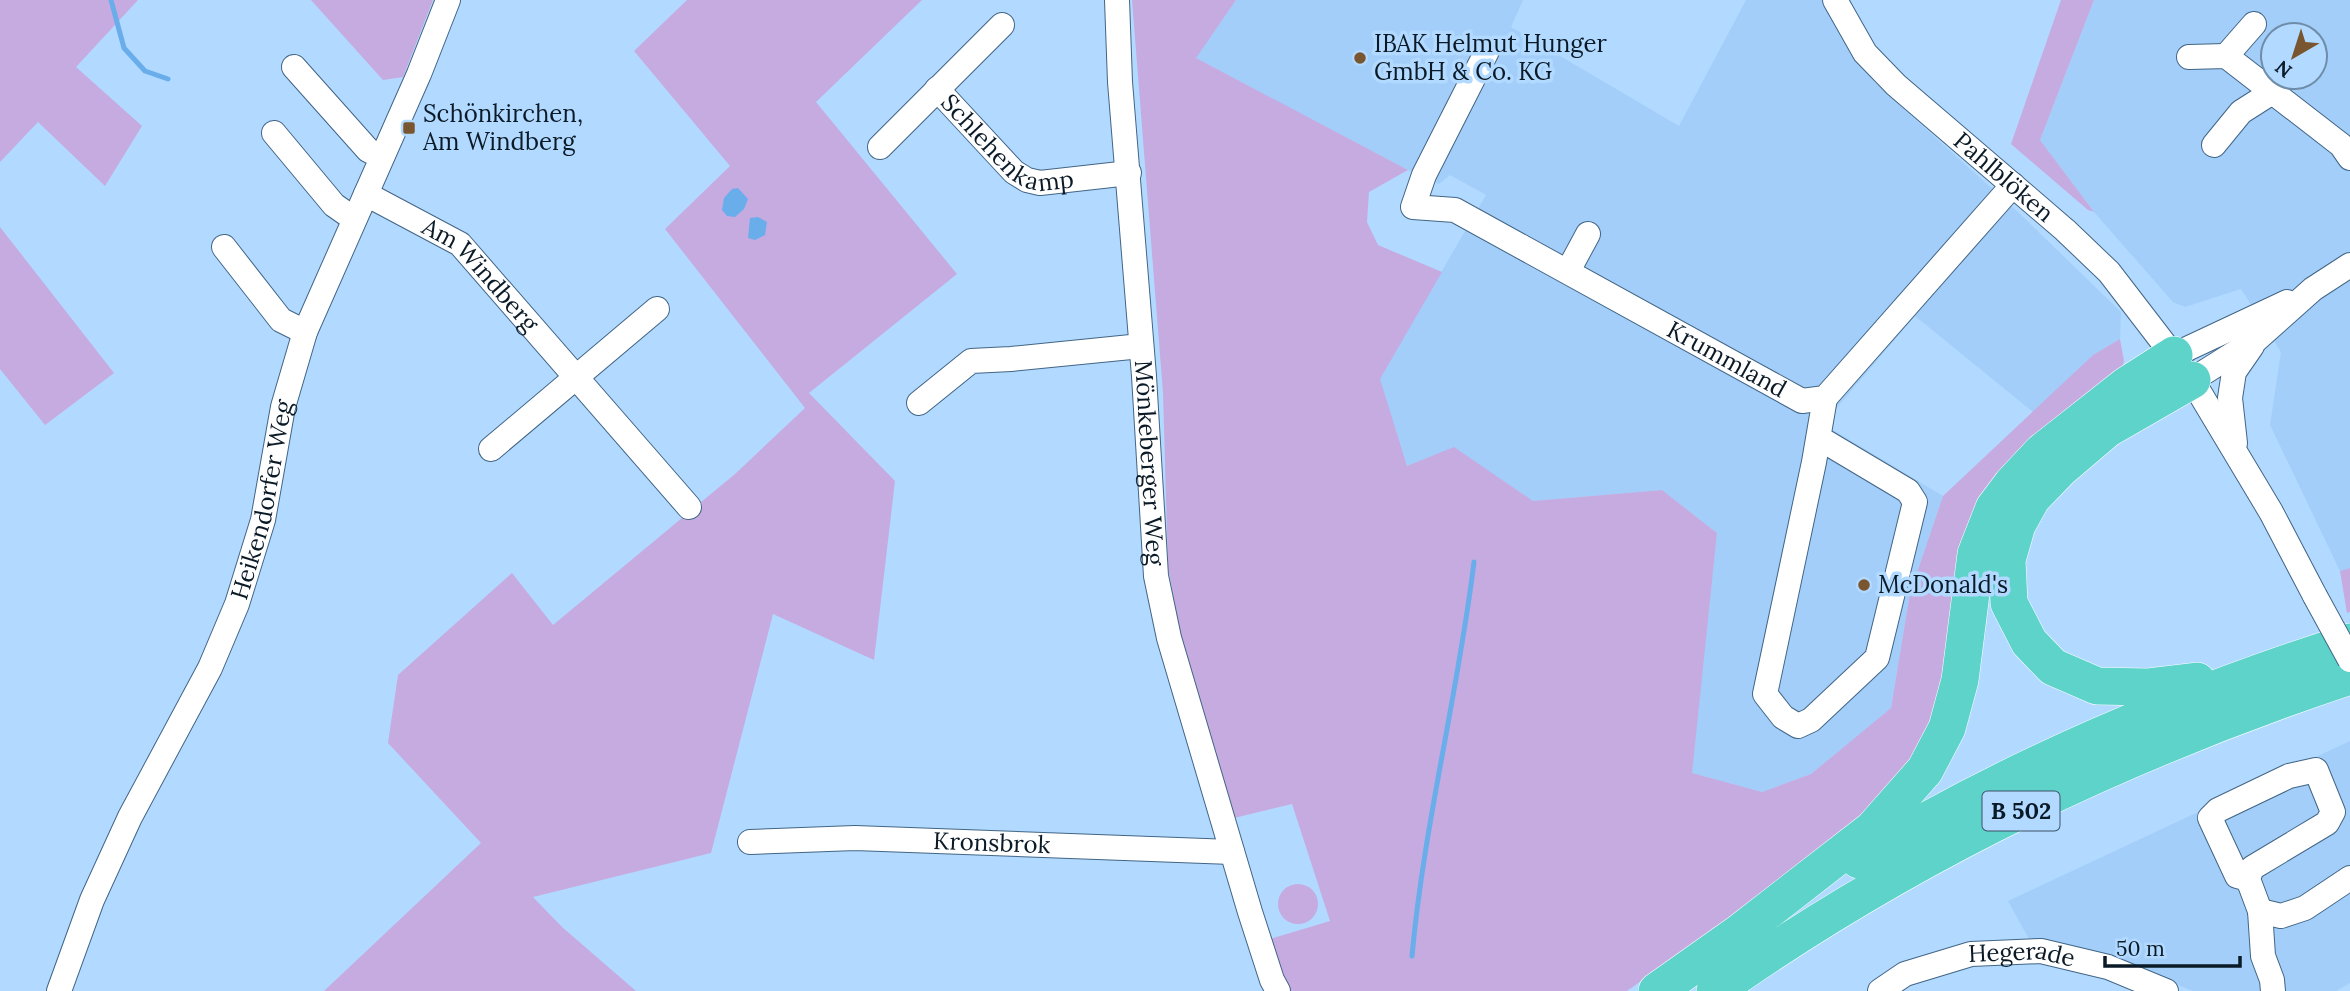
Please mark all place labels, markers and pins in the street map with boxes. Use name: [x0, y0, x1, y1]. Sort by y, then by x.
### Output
place label: IBAK Helmut Hunger GmbH & Co. KG: [1374, 28, 1607, 87]
marker: IBAK Helmut Hunger GmbH & Co. KG: [1352, 50, 1368, 66]
place label: Schönkirchen, Am Windberg: [422, 98, 583, 157]
marker: Schönkirchen, Am Windberg: [401, 120, 417, 136]
place label: McDonald's: [1878, 569, 2008, 600]
marker: McDonald's: [1856, 577, 1872, 593]

